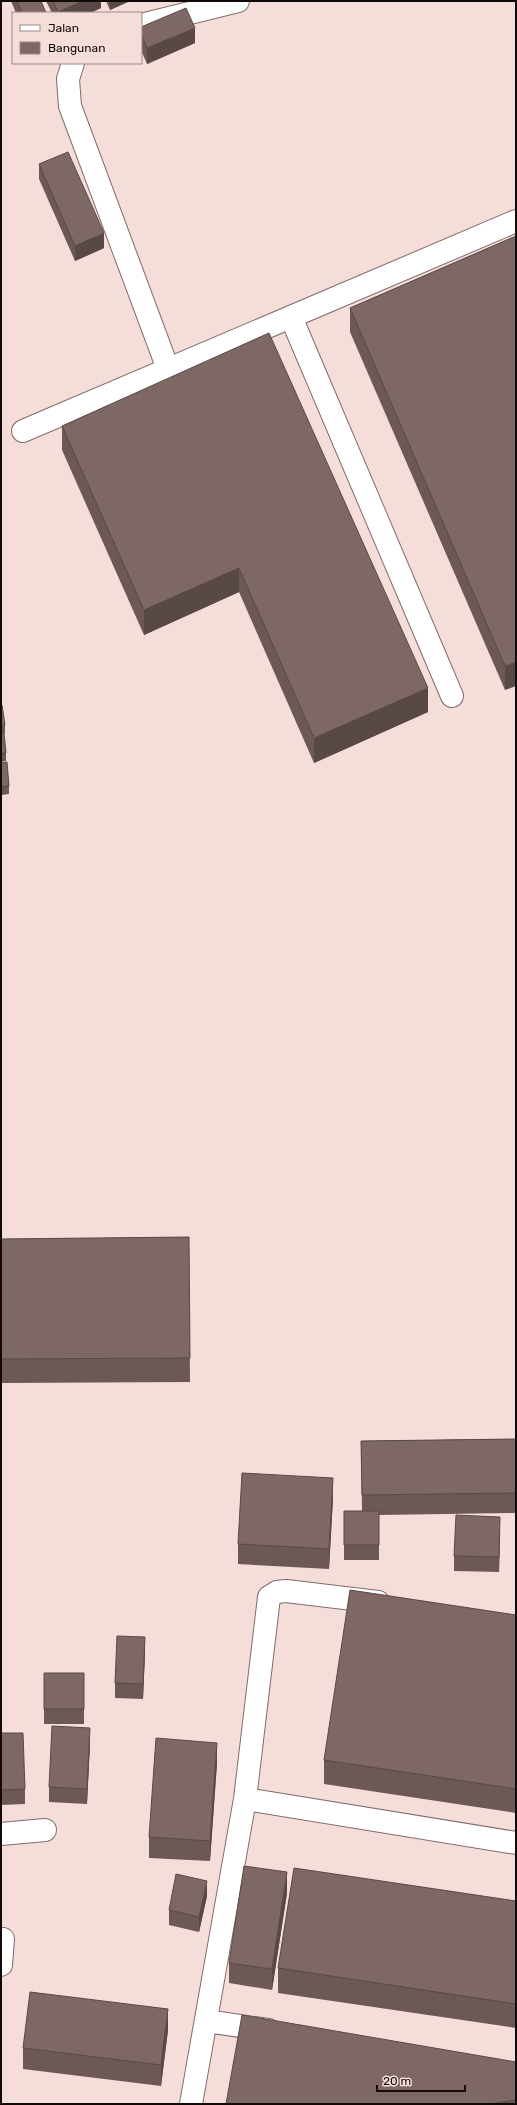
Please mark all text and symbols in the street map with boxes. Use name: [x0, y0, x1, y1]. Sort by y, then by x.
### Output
legend: [12, 12, 142, 64]
text: Jalan: [48, 21, 79, 35]
text: Bangunan: [48, 41, 105, 55]
scale bar: [377, 2067, 465, 2093]
text: 20 m: [383, 2074, 411, 2088]

